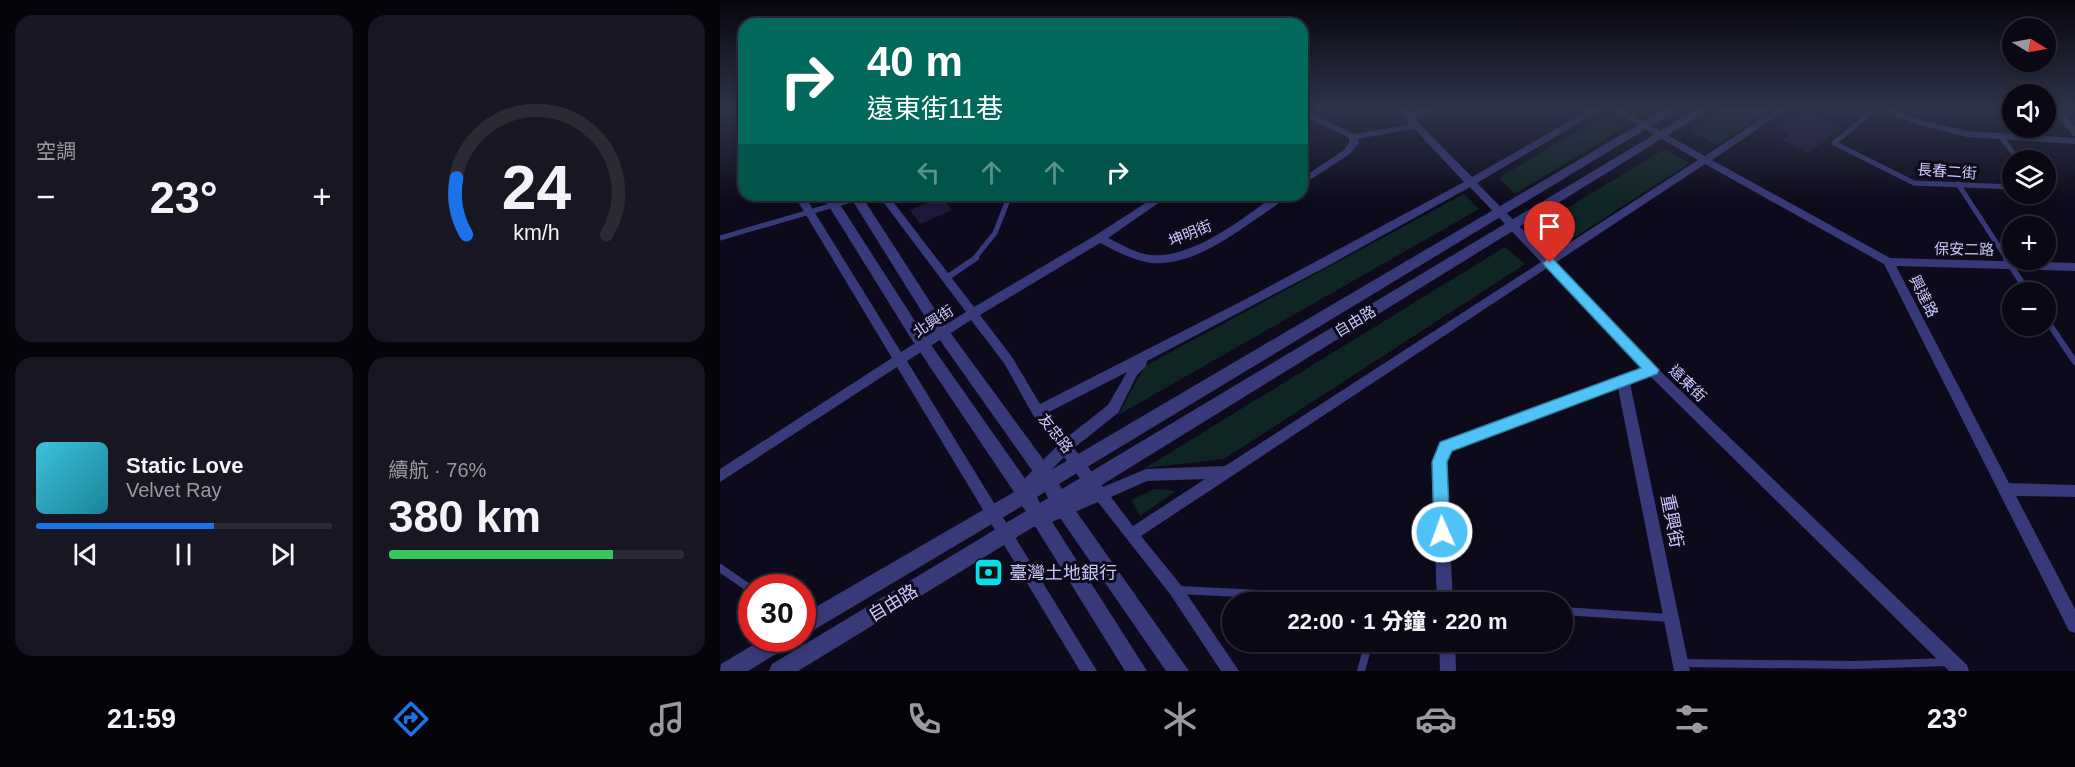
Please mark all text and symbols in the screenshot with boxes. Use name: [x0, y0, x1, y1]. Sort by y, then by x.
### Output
north arrow: [2002, 18, 2056, 72]
map controls: [2002, 18, 2056, 336]
text: 40 m: [867, 38, 963, 85]
icon: right: [768, 42, 846, 120]
button: sound: [2002, 84, 2056, 138]
text: 遠東街11巷: [867, 94, 1003, 124]
text: 空調: [36, 140, 76, 162]
button: layers: [2002, 150, 2056, 204]
text: 24: [502, 153, 571, 222]
icon: left: [912, 156, 945, 189]
icon: ahead: [975, 156, 1008, 189]
icon: ahead: [1038, 156, 1071, 189]
icon: right: [1101, 156, 1134, 189]
street label: 長春二街: [1916, 160, 1978, 182]
text: 23°: [150, 172, 218, 223]
text: −: [36, 178, 55, 215]
text: +: [312, 178, 332, 215]
pin: [1524, 201, 1575, 263]
icon: arrive: [1533, 210, 1566, 243]
button: +: [2002, 216, 2056, 270]
street label: 坤明街: [1166, 217, 1214, 249]
text: km/h: [513, 222, 559, 246]
street label: 保安二路: [1934, 240, 1994, 258]
street label: 興達路: [1906, 272, 1942, 320]
button: −: [2002, 282, 2056, 336]
street label: 北興街: [909, 302, 957, 340]
street label: 自由路: [1331, 302, 1379, 340]
street label: 遠東街: [1666, 361, 1710, 405]
street label: 友忠路: [1035, 410, 1077, 456]
text: Static Love: [126, 453, 243, 478]
text: 續航 · 76%: [389, 459, 486, 481]
text: Velvet Ray: [126, 479, 222, 501]
text: 380 km: [389, 491, 541, 542]
street label: 重興街: [1657, 493, 1687, 549]
position arrow: [1410, 500, 1474, 564]
icon: previous: [69, 538, 102, 571]
icon: pause: [167, 538, 200, 571]
icon: next: [266, 538, 299, 571]
bank icon: 臺灣土地銀行: [972, 557, 1004, 589]
place label: 臺灣土地銀行: [1009, 563, 1117, 583]
speed limit sign: 30: [738, 574, 816, 652]
street label: 自由路: [865, 581, 921, 625]
text: 22:00 · 1 分鐘 · 220 m: [1287, 609, 1508, 634]
icon: directions: [390, 698, 432, 740]
icon: music: [646, 698, 688, 740]
icon: phone: [903, 698, 945, 740]
icon: climate: [1159, 698, 1201, 740]
icon: car: [1415, 698, 1457, 740]
icon: filters: [1671, 698, 1713, 740]
text: 21:59: [107, 704, 176, 734]
text: 23°: [1927, 704, 1968, 734]

